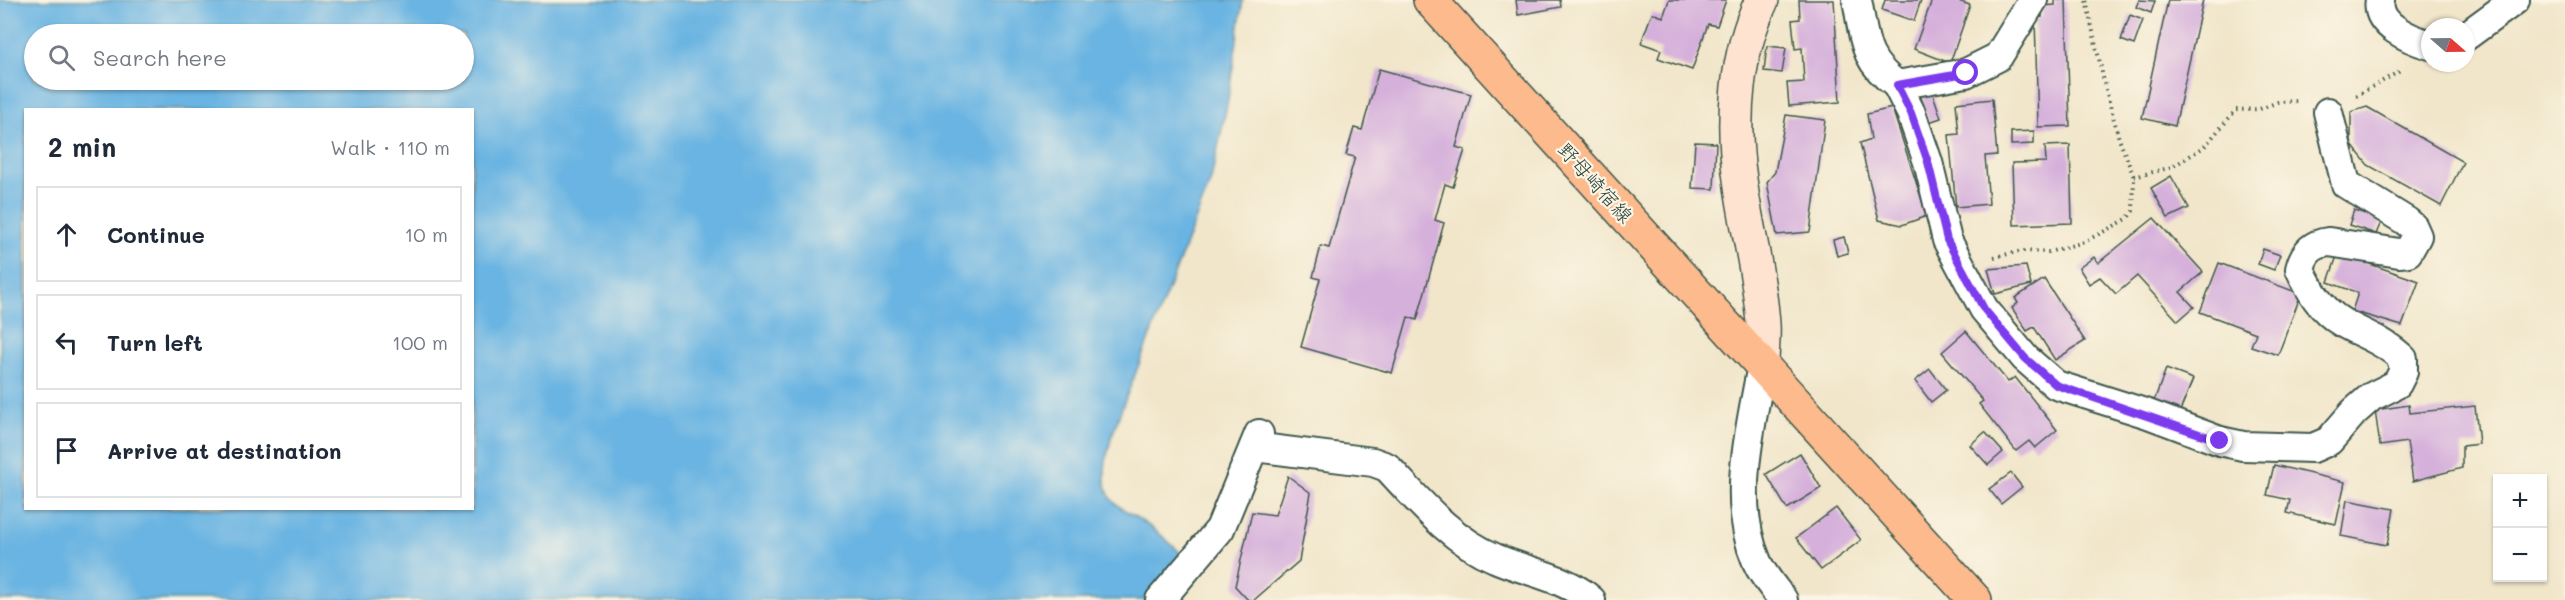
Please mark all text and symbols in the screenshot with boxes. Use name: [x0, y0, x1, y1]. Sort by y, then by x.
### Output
north arrow: [2421, 18, 2475, 72]
search box: [24, 24, 474, 90]
icon: search: [45, 41, 78, 74]
text: Search here: [93, 43, 227, 72]
route start: [1952, 59, 1978, 85]
text: 2 min: [48, 130, 116, 164]
text: Walk · 110 m: [330, 134, 450, 160]
street label: 野母崎宿線: [1553, 136, 1639, 228]
icon: ahead: [50, 218, 83, 251]
text: Continue: [107, 220, 205, 249]
text: 10 m: [404, 221, 448, 247]
icon: left: [50, 326, 83, 359]
text: Turn left: [107, 328, 203, 357]
text: 100 m: [392, 329, 448, 355]
route end: [2206, 427, 2232, 453]
icon: arrive: [50, 434, 83, 467]
text: Arrive at destination: [107, 436, 342, 465]
map controls: [2493, 474, 2547, 582]
button: +: [2493, 474, 2547, 528]
button: −: [2493, 528, 2547, 582]

